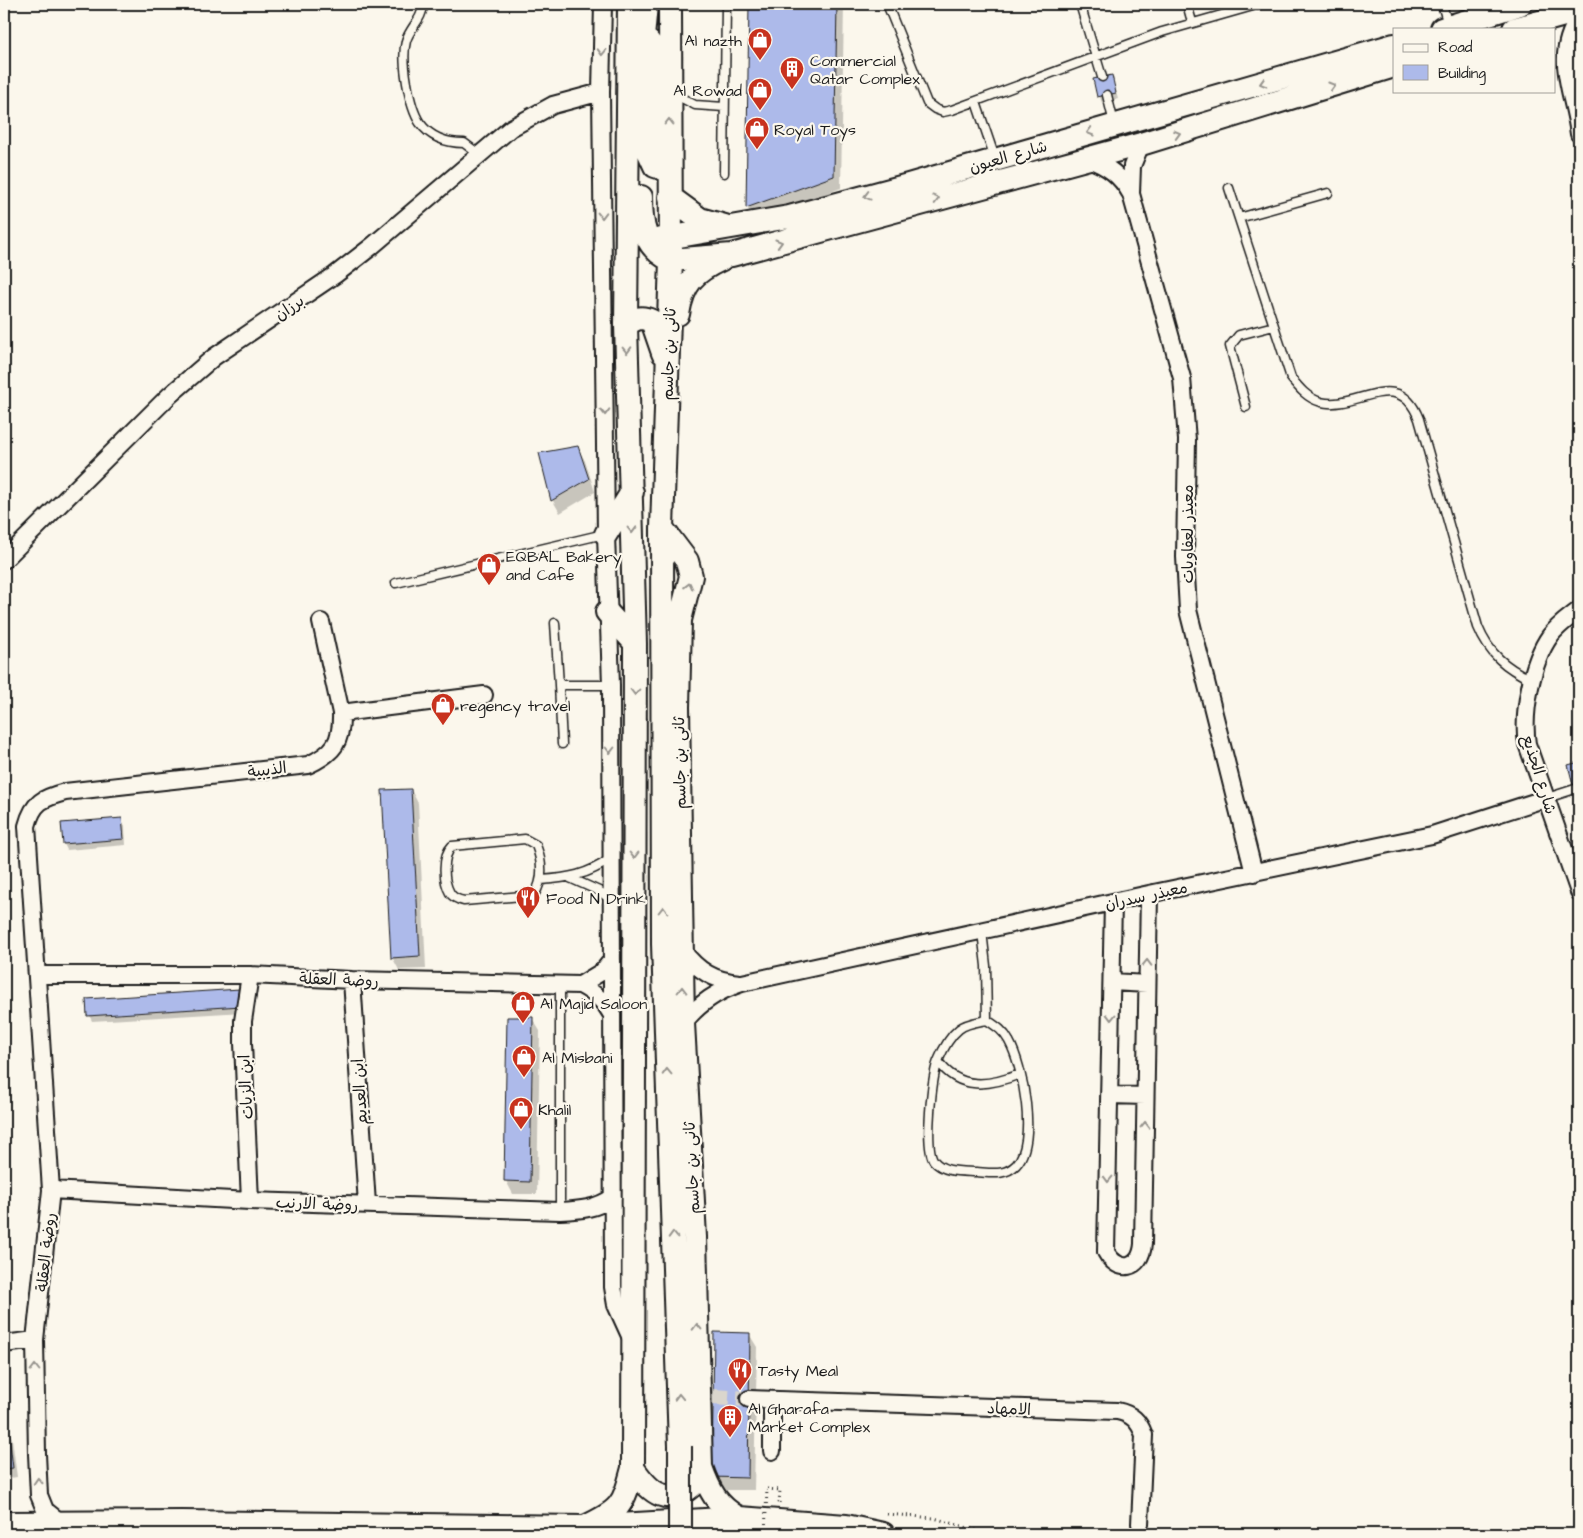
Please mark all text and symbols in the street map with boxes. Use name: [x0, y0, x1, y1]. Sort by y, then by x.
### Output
shop icon: Al nazth: [747, 27, 773, 61]
legend: [1393, 28, 1556, 92]
place label: Al nazth: [684, 30, 742, 52]
text: Road: [1438, 37, 1473, 58]
one-way arrow: [597, 49, 607, 57]
place label: Commercial Qatar Complex: [810, 50, 920, 90]
building icon: Commercial Qatar Complex: [779, 56, 805, 90]
text: Building: [1438, 63, 1486, 85]
shop icon: Al Rowad: [747, 77, 773, 111]
one-way arrow: [1260, 77, 1268, 87]
place label: Al Rowad: [673, 80, 742, 102]
one-way arrow: [1328, 81, 1336, 91]
shop icon: Royal Toys: [744, 116, 770, 150]
one-way arrow: [664, 118, 674, 126]
place label: Royal Toys: [774, 119, 856, 142]
one-way arrow: [1087, 127, 1095, 137]
one-way arrow: [1172, 129, 1181, 139]
street label: شارع العيون: [967, 135, 1050, 179]
one-way arrow: [862, 190, 871, 201]
one-way arrow: [931, 194, 940, 205]
one-way arrow: [597, 212, 607, 219]
one-way arrow: [775, 238, 783, 248]
street label: برزان: [270, 290, 309, 326]
street label: ثانى بن جاسم: [656, 306, 683, 401]
one-way arrow: [622, 346, 632, 354]
one-way arrow: [599, 409, 610, 417]
street label: معيذر لعفاويات: [1177, 484, 1199, 584]
one-way arrow: [627, 526, 638, 534]
place label: EQBAL Bakery and Cafe: [506, 546, 622, 586]
shop icon: EQBAL Bakery and Cafe: [476, 552, 502, 586]
one-way arrow: [683, 581, 694, 590]
one-way arrow: [630, 689, 640, 697]
shop icon: regency travel: [430, 692, 456, 726]
place label: regency travel: [460, 695, 571, 718]
street label: ثانى بن جاسم: [668, 715, 693, 809]
street label: شارع الجذيع: [1516, 732, 1562, 817]
one-way arrow: [605, 746, 616, 754]
street label: الذيبية: [246, 757, 288, 783]
one-way arrow: [629, 852, 639, 859]
street label: معيذر سدران: [1103, 876, 1190, 915]
restaurant icon: Food N Drink: [515, 885, 541, 919]
place label: Food N Drink: [546, 888, 646, 910]
one-way arrow: [658, 906, 668, 914]
one-way arrow: [1142, 958, 1152, 966]
street label: روضة العقلة: [299, 968, 379, 992]
one-way arrow: [677, 986, 687, 994]
shop icon: Al Majid Saloon: [510, 990, 536, 1024]
place label: Al Majid Saloon: [540, 993, 647, 1015]
one-way arrow: [1106, 1013, 1117, 1021]
shop icon: Al Misbani: [511, 1044, 537, 1078]
place label: Al Misbani: [542, 1047, 613, 1069]
street label: ابن الزيات: [233, 1054, 259, 1120]
street label: ابن العديم: [347, 1058, 374, 1126]
one-way arrow: [662, 1068, 672, 1076]
shop icon: Khalil: [508, 1096, 534, 1130]
place label: Khalil: [538, 1099, 571, 1121]
street label: ثانى بن جاسم: [679, 1120, 706, 1215]
one-way arrow: [1140, 1121, 1150, 1128]
one-way arrow: [1103, 1176, 1113, 1183]
street label: روضة الارنب: [275, 1192, 359, 1216]
street label: روضة العقلة: [31, 1211, 61, 1293]
one-way arrow: [668, 1230, 678, 1238]
one-way arrow: [692, 1323, 702, 1330]
restaurant icon: Tasty Meal: [727, 1357, 753, 1391]
place label: Tasty Meal: [758, 1360, 838, 1383]
one-way arrow: [30, 1364, 40, 1372]
one-way arrow: [673, 1393, 684, 1401]
street label: الامهاد: [986, 1397, 1031, 1421]
place label: Al Gharafa Market Complex: [748, 1398, 870, 1438]
building icon: Al Gharafa Market Complex: [717, 1404, 743, 1438]
one-way arrow: [33, 1477, 43, 1485]

